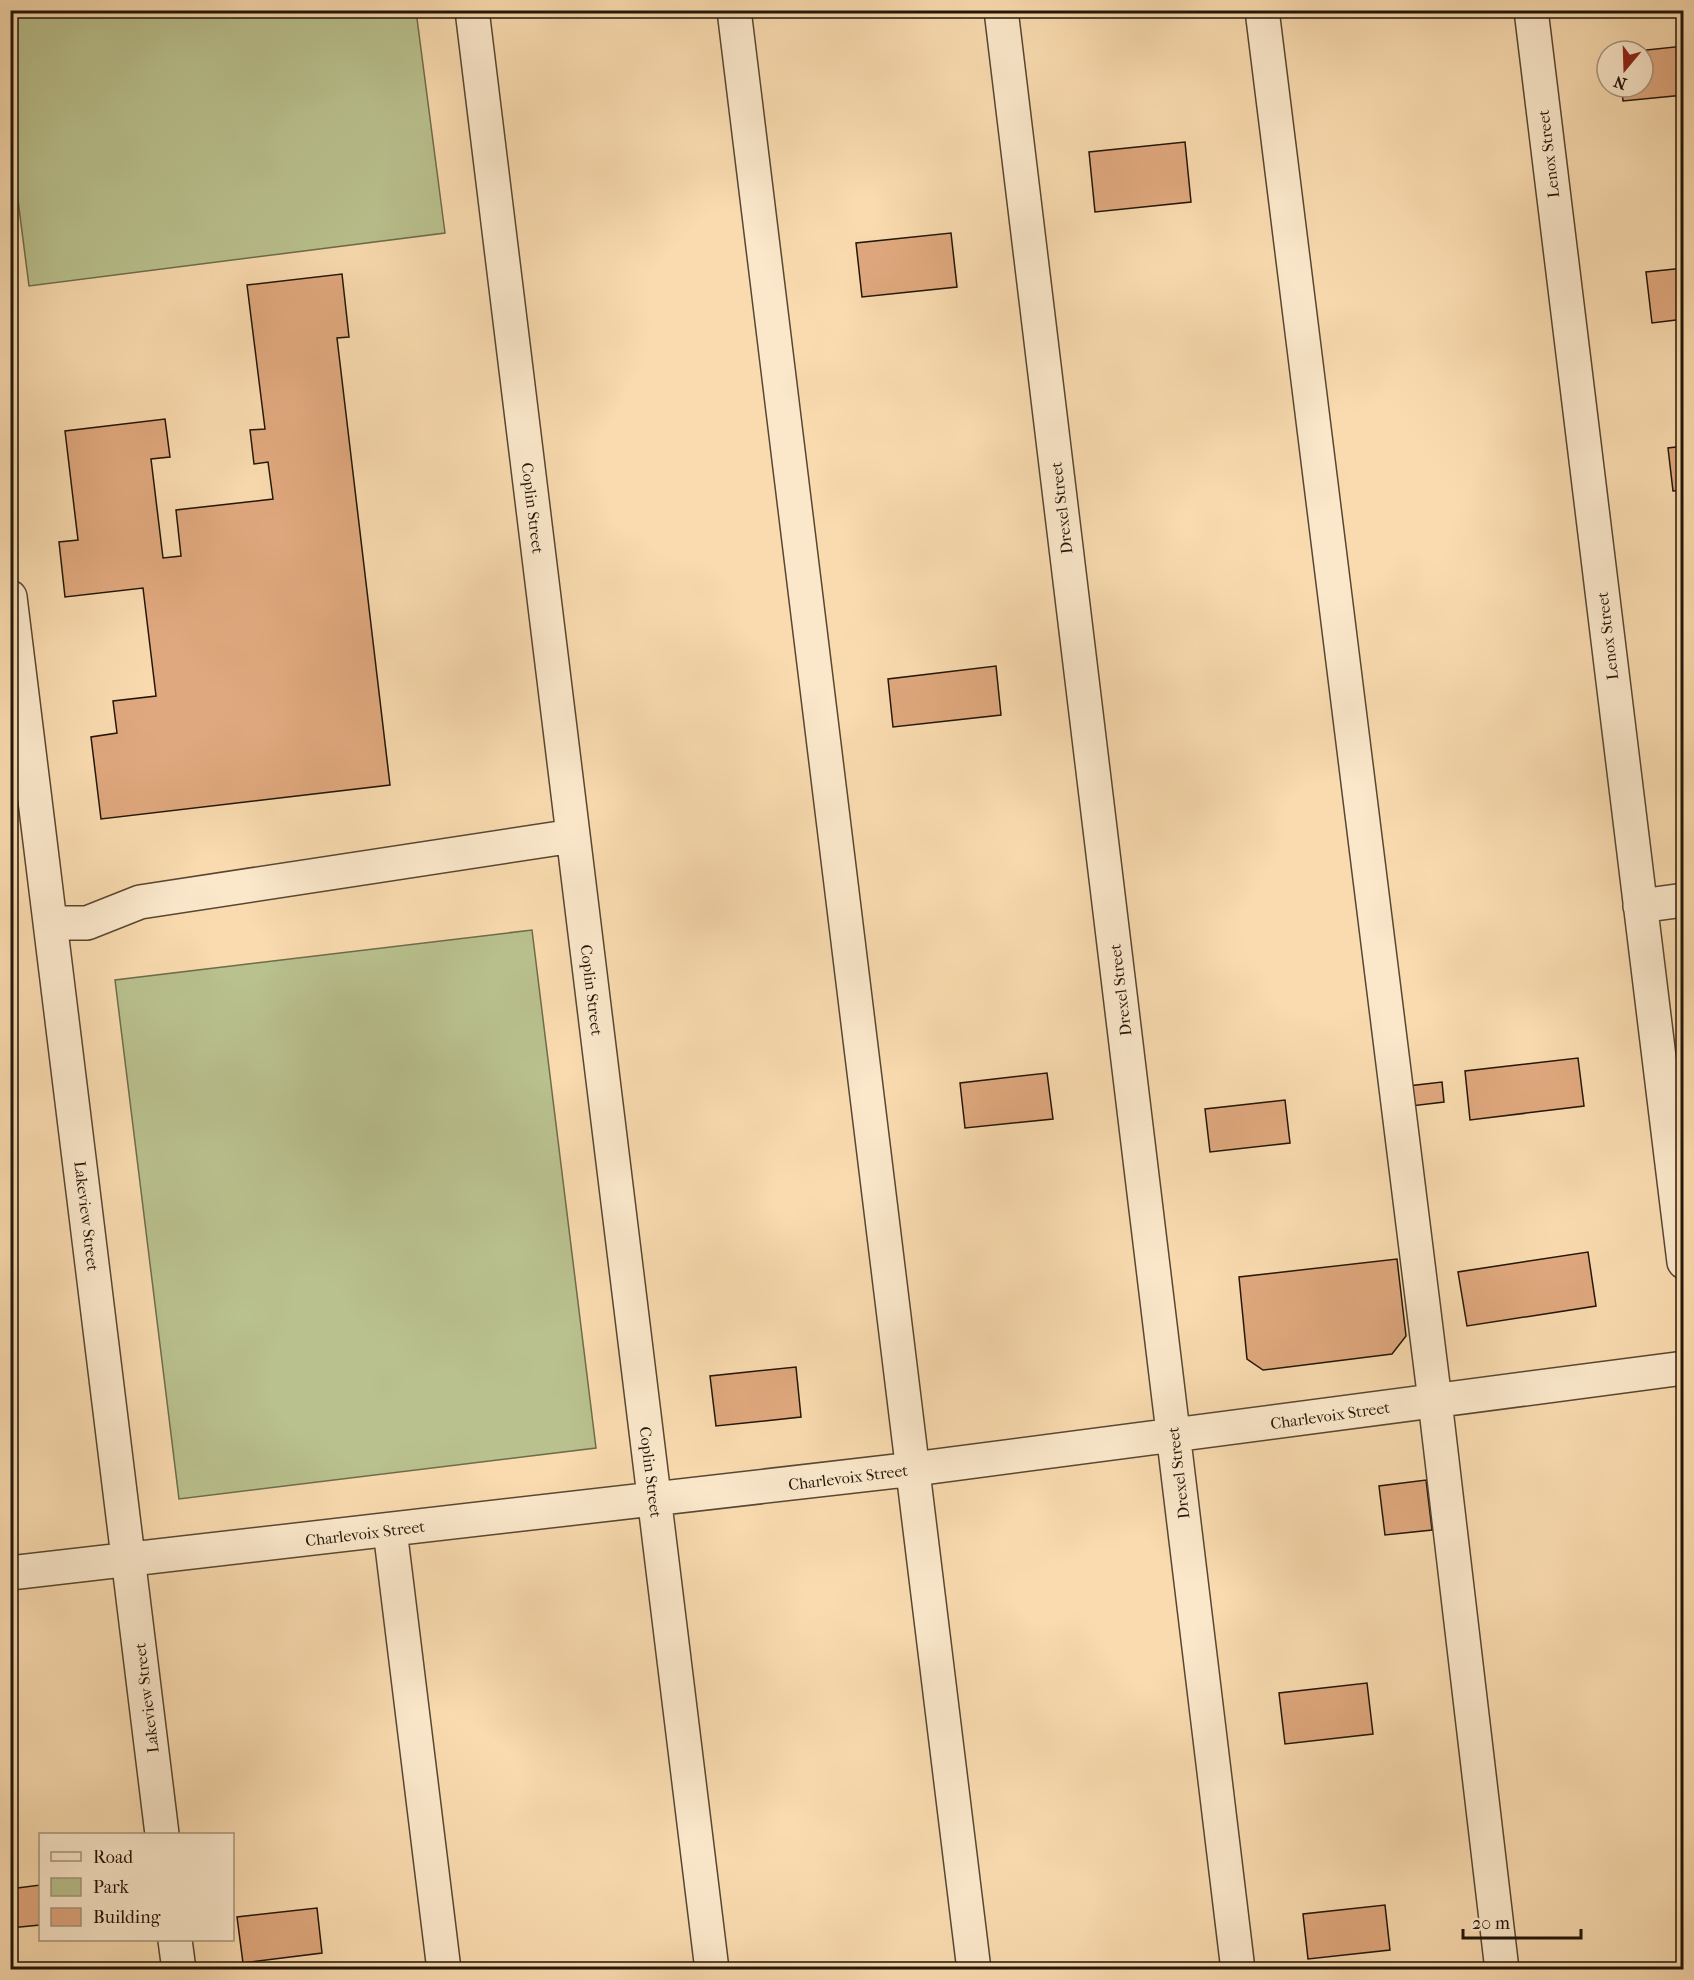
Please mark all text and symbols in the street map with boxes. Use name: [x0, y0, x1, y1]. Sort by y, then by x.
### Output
north arrow: [1595, 39, 1655, 99]
text: N: [1611, 71, 1629, 94]
street label: Lenox Street: [1534, 109, 1563, 199]
street label: Coplin Street: [517, 461, 548, 555]
street label: Drexel Street: [1046, 461, 1077, 555]
street label: Lenox Street: [1593, 591, 1622, 681]
street label: Coplin Street: [576, 943, 607, 1037]
street label: Drexel Street: [1105, 943, 1136, 1037]
street label: Lakeview Street: [70, 1160, 103, 1273]
street label: Charlevoix Street: [1269, 1398, 1391, 1433]
street label: Coplin Street: [635, 1425, 666, 1519]
street label: Drexel Street: [1163, 1426, 1194, 1520]
street label: Charlevoix Street: [787, 1461, 909, 1494]
street label: Charlevoix Street: [304, 1517, 426, 1550]
street label: Lakeview Street: [130, 1641, 163, 1754]
legend: [39, 1833, 234, 1941]
text: Road: [93, 1847, 133, 1868]
text: Park: [93, 1877, 130, 1898]
scale bar: [1463, 1902, 1582, 1940]
text: Building: [93, 1907, 161, 1928]
text: 20 m: [1472, 1913, 1510, 1934]

